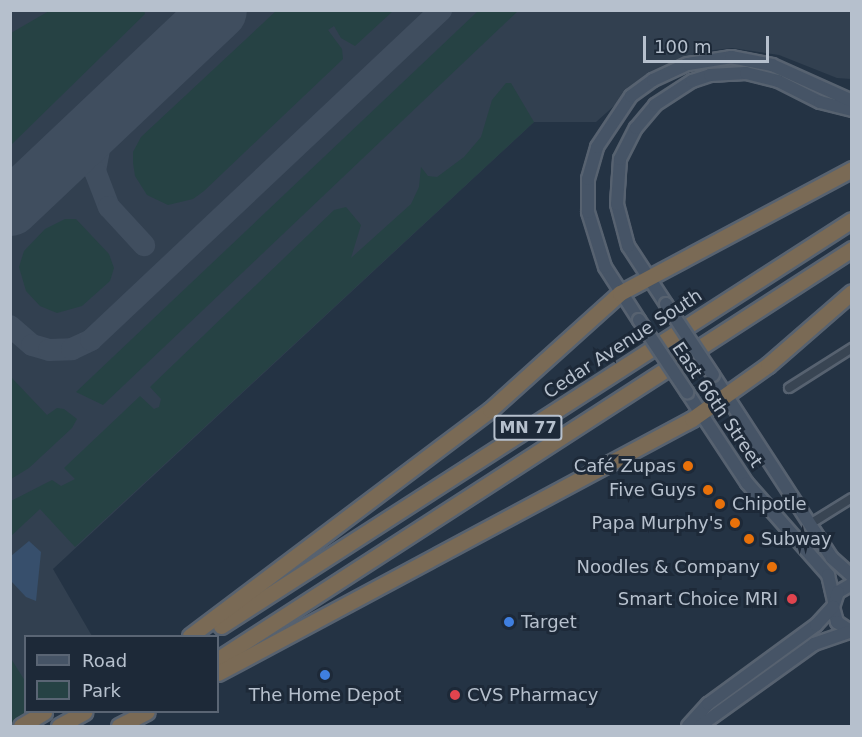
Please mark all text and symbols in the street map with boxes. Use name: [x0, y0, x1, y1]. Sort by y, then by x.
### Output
scale bar: [646, 24, 772, 62]
text: 100 m: [654, 36, 712, 57]
street label: Cedar Avenue South: [540, 285, 706, 403]
street label: East 66th Street: [667, 338, 767, 472]
road number: MN 77: [492, 415, 564, 441]
place label: Café Zupas: [574, 455, 676, 477]
marker: Café Zupas: [681, 459, 695, 473]
place label: Five Guys: [609, 479, 696, 501]
marker: Five Guys: [701, 483, 715, 497]
place label: Chipotle: [732, 493, 807, 515]
marker: Chipotle: [713, 497, 727, 511]
place label: Papa Murphy's: [592, 512, 723, 534]
marker: Papa Murphy's: [728, 516, 742, 530]
place label: Subway: [761, 528, 832, 550]
marker: Subway: [742, 532, 756, 546]
place label: Noodles & Company: [577, 556, 760, 578]
marker: Noodles & Company: [765, 560, 779, 574]
place label: Smart Choice MRI: [618, 588, 778, 610]
marker: Smart Choice MRI: [783, 590, 801, 608]
place label: Target: [521, 611, 577, 633]
marker: Target: [502, 615, 516, 629]
legend: [24, 635, 219, 713]
text: Road: [82, 650, 127, 671]
marker: The Home Depot: [318, 668, 332, 682]
text: Park: [82, 680, 121, 701]
place label: The Home Depot: [249, 684, 401, 706]
place label: CVS Pharmacy: [467, 684, 599, 706]
marker: CVS Pharmacy: [448, 688, 462, 702]

